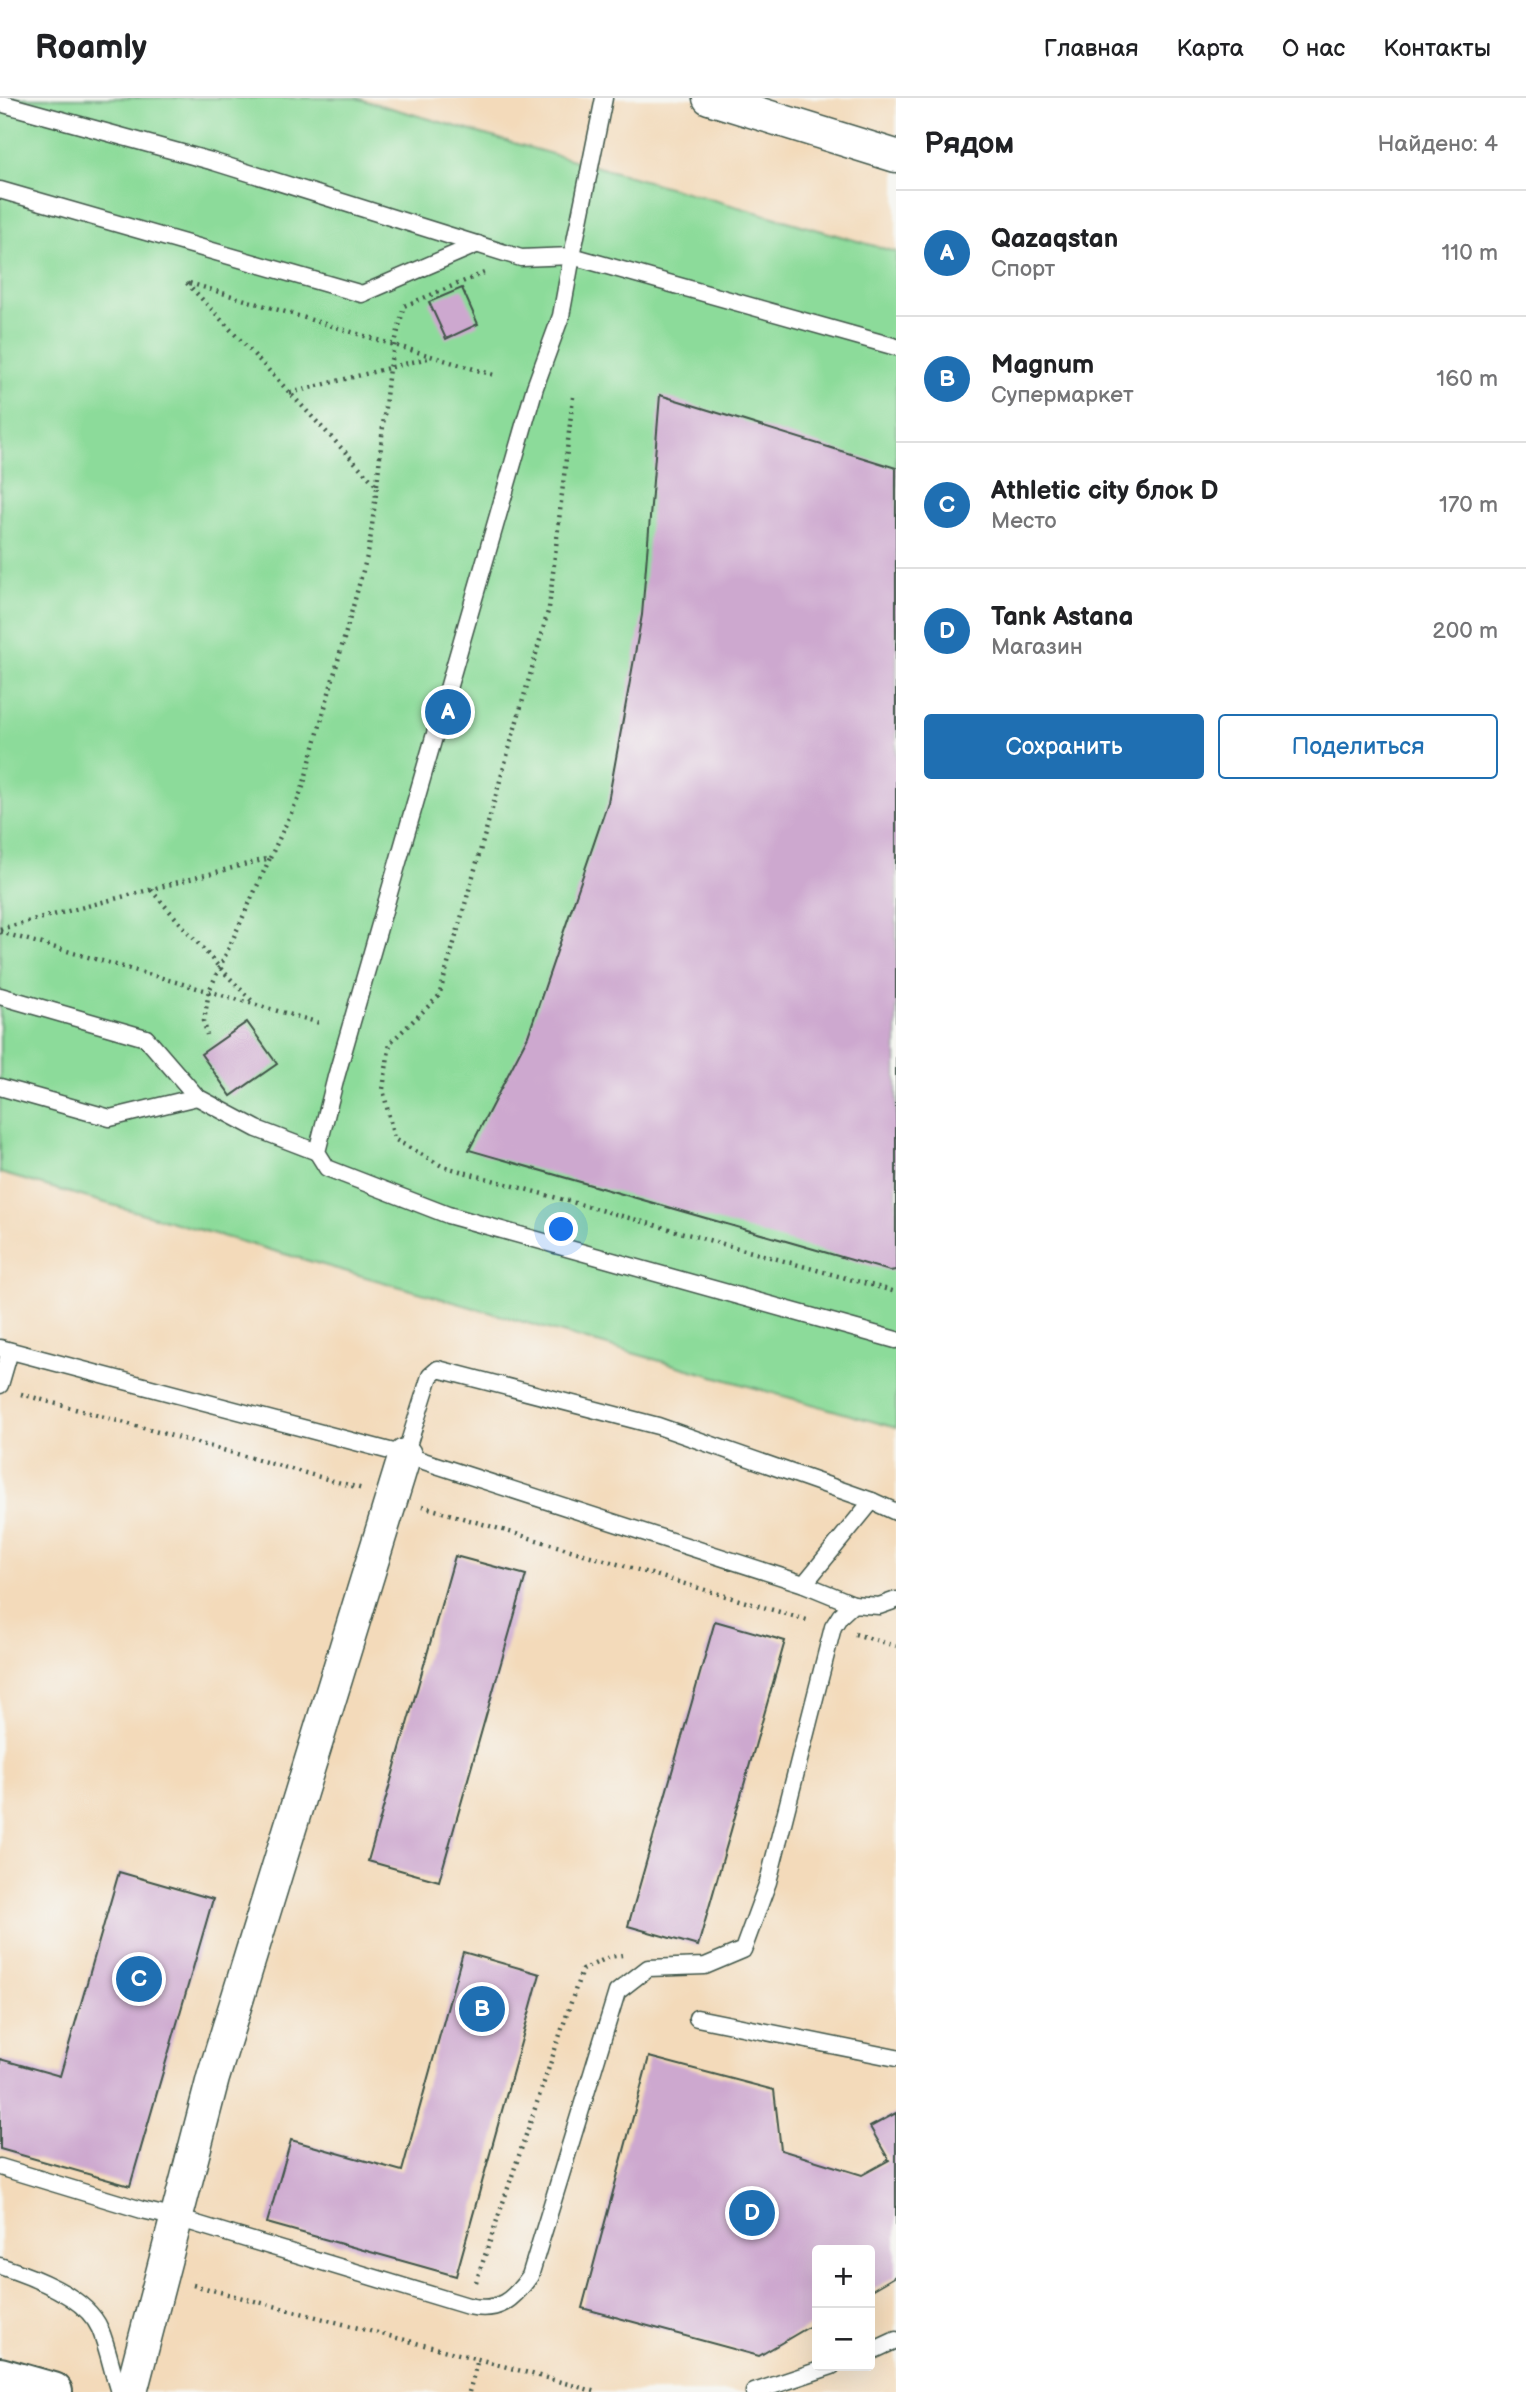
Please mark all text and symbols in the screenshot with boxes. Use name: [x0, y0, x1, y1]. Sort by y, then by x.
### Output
text: Roamly: [35, 28, 147, 68]
text: Главная: [1044, 34, 1138, 63]
text: Карта: [1176, 34, 1244, 63]
text: О нас: [1282, 34, 1345, 63]
text: Контакты: [1383, 34, 1491, 63]
text: Рядом: [924, 126, 1014, 162]
text: Найдено: 4: [1378, 130, 1498, 158]
text: Qazaqstan: [991, 224, 1118, 255]
text: A: [940, 239, 954, 267]
text: 110 m: [1441, 239, 1498, 267]
text: Спорт: [991, 255, 1055, 283]
text: Magnum: [991, 350, 1094, 381]
text: B: [939, 365, 955, 393]
text: 160 m: [1436, 365, 1498, 393]
text: Супермаркет: [991, 381, 1134, 409]
text: Athletic city блок D: [991, 476, 1218, 507]
text: C: [939, 491, 955, 519]
text: 170 m: [1439, 491, 1498, 519]
text: Место: [991, 507, 1057, 535]
text: Tank Astana: [991, 602, 1133, 633]
text: D: [939, 617, 955, 645]
text: 200 m: [1432, 617, 1498, 645]
text: Магазин: [991, 633, 1083, 661]
pin: A: [425, 686, 471, 738]
button: Сохранить: [924, 714, 1204, 779]
button: Поделиться: [1218, 714, 1498, 779]
your location: [544, 1212, 578, 1246]
pin: C: [116, 1953, 162, 2005]
pin: B: [459, 1983, 505, 2035]
pin: D: [729, 2187, 775, 2239]
map controls: [812, 2245, 875, 2371]
button: +: [812, 2245, 875, 2308]
button: −: [812, 2308, 875, 2371]

